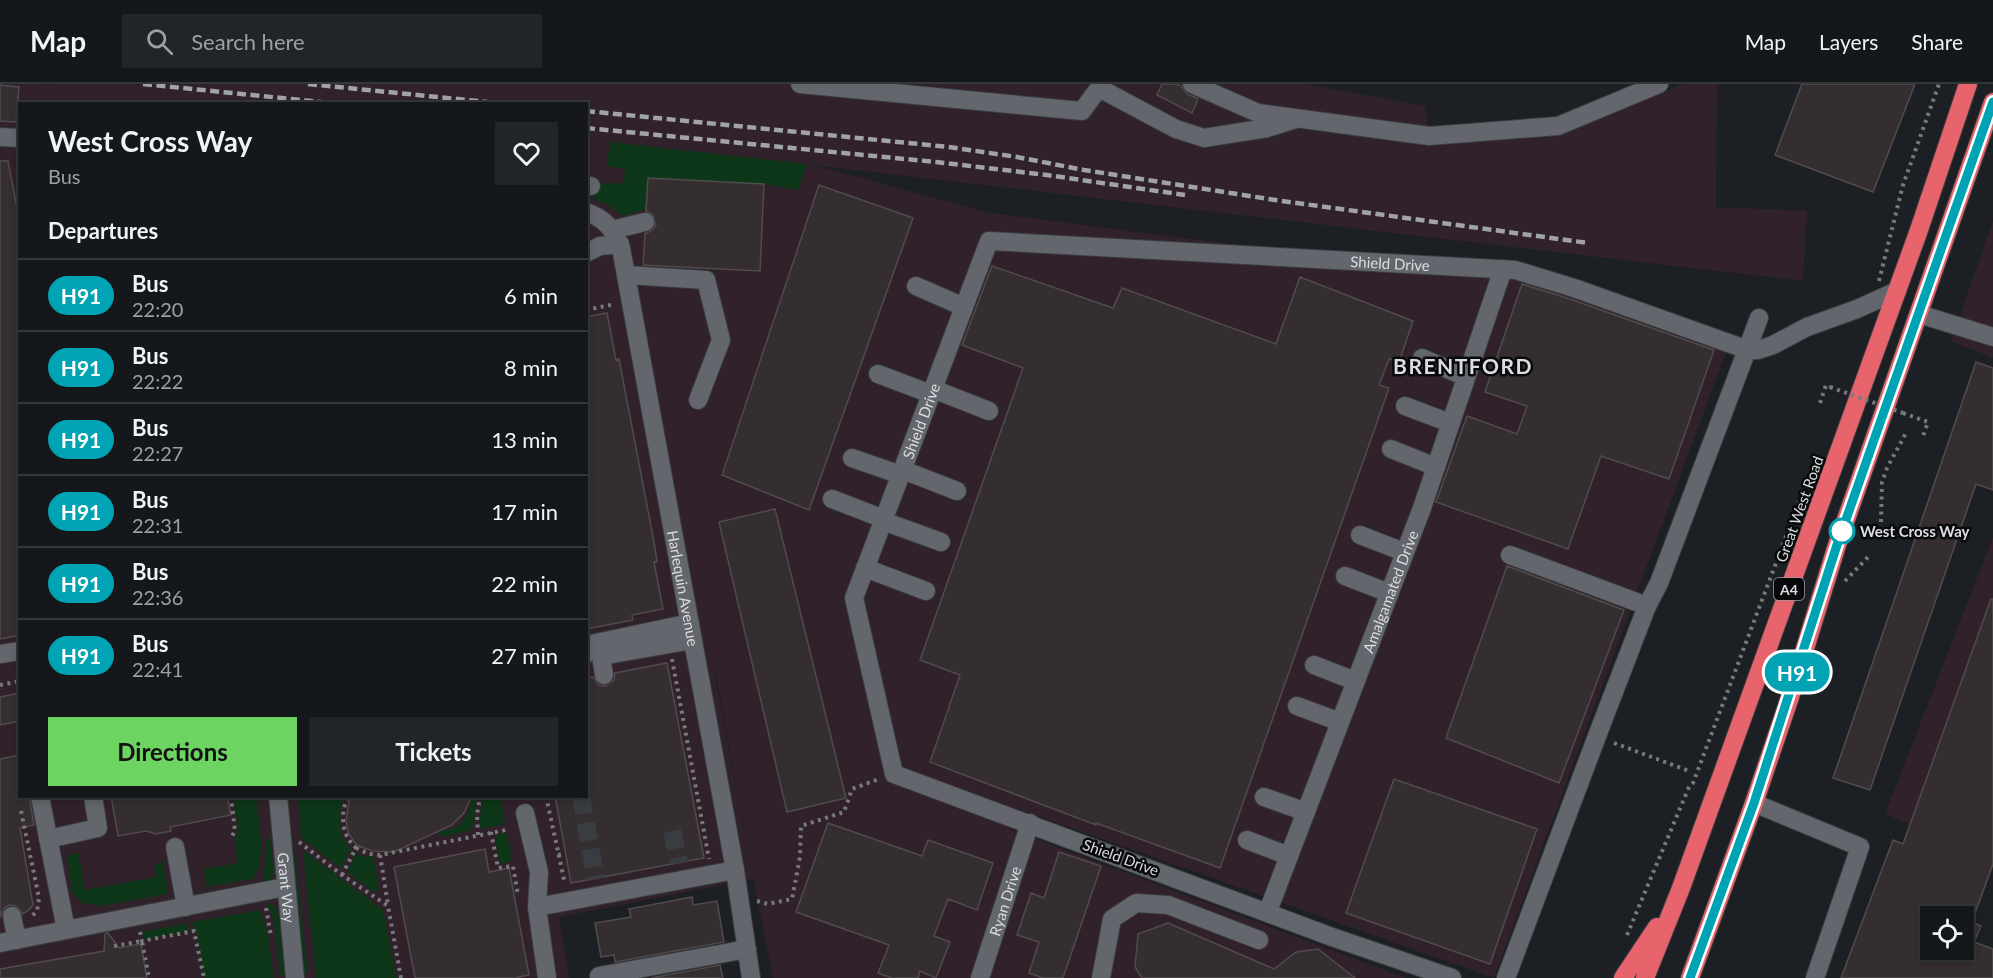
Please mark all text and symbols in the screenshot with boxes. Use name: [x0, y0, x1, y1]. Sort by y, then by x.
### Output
search box: [122, 14, 542, 68]
text: Map: [30, 24, 86, 58]
icon: search: [143, 25, 176, 58]
text: Search here: [191, 28, 305, 55]
text: Map: [1745, 29, 1786, 54]
text: Layers: [1819, 29, 1878, 54]
text: Share: [1911, 29, 1963, 54]
button: heart: [495, 122, 558, 185]
text: West Cross Way: [48, 124, 252, 158]
text: Bus: [48, 164, 81, 188]
text: Departures: [48, 217, 158, 244]
street label: Shield Drive: [1350, 252, 1430, 274]
text: Bus: [132, 270, 168, 297]
text: 6 min: [504, 282, 558, 309]
text: H91: [61, 283, 101, 308]
text: 22:20: [132, 297, 183, 321]
text: Bus: [132, 342, 168, 369]
district label: BRENTFORD: [1393, 353, 1533, 378]
text: 8 min: [504, 354, 558, 381]
text: H91: [61, 355, 101, 380]
text: 22:22: [132, 369, 183, 393]
street label: Shield Drive: [898, 380, 943, 461]
text: Bus: [132, 414, 168, 441]
text: 13 min: [491, 426, 558, 453]
text: H91: [61, 427, 101, 452]
text: 22:27: [132, 441, 183, 465]
street label: Great West Road: [1771, 453, 1827, 565]
text: Bus: [132, 486, 168, 513]
text: 17 min: [491, 498, 558, 525]
text: H91: [61, 499, 101, 524]
text: 22:31: [132, 513, 183, 537]
marker: West Cross Way: [1829, 518, 1855, 544]
place label: West Cross Way: [1860, 522, 1970, 540]
street label: Amalgamated Drive: [1359, 528, 1422, 655]
street label: Harlequin Avenue: [664, 529, 703, 648]
text: Bus: [132, 558, 168, 585]
text: 22 min: [491, 570, 558, 597]
text: H91: [61, 571, 101, 596]
road number: A4: [1774, 578, 1804, 600]
text: 22:36: [132, 585, 183, 609]
text: Bus: [132, 630, 168, 657]
text: 27 min: [491, 642, 558, 669]
text: H91: [61, 643, 101, 668]
line badge: H91: [1762, 652, 1832, 692]
text: 22:41: [132, 657, 183, 681]
text: H91: [1777, 660, 1817, 685]
button: Directions: [48, 717, 297, 786]
button: Tickets: [309, 717, 558, 786]
street label: Shield Drive: [1081, 835, 1161, 879]
street label: Grant Way: [274, 852, 299, 924]
street label: Ryan Drive: [985, 864, 1025, 938]
map controls: [1920, 906, 1974, 960]
button: locate: [1920, 906, 1974, 960]

